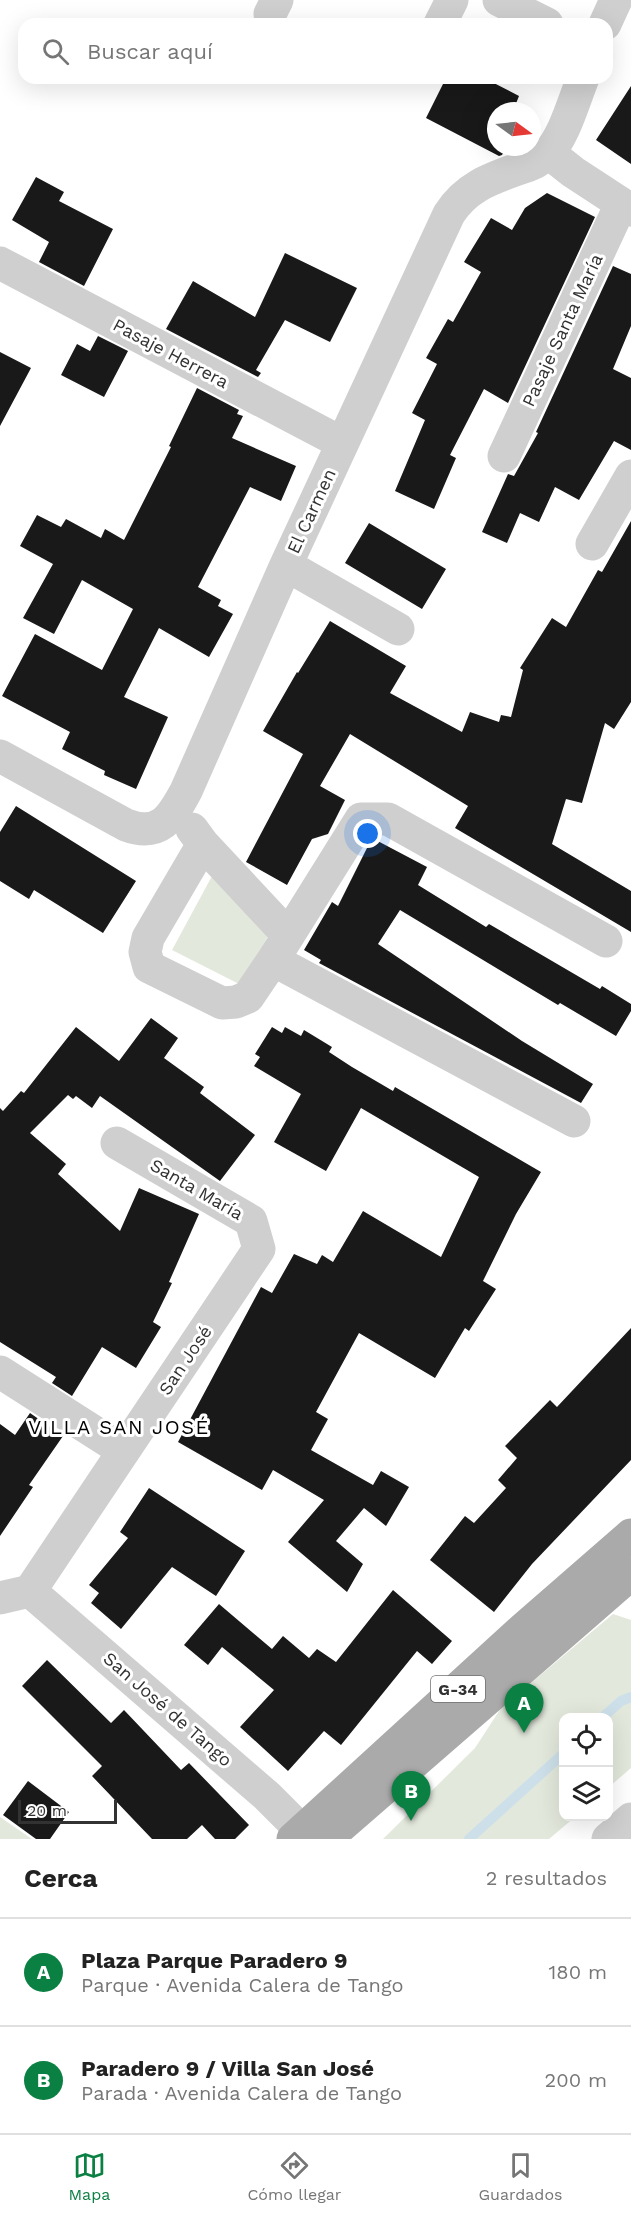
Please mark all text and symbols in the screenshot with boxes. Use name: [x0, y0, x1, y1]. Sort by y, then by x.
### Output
search box: [18, 18, 613, 84]
icon: search: [39, 35, 72, 68]
text: Buscar aquí: [87, 39, 213, 64]
north arrow: [487, 102, 541, 156]
street label: Pasaje Santa María: [517, 250, 607, 410]
street label: Pasaje Herrera: [110, 314, 232, 392]
street label: El Carmen: [282, 465, 340, 557]
your location: [353, 819, 382, 848]
street label: Santa María: [147, 1154, 247, 1224]
street label: San José: [154, 1321, 216, 1399]
district label: VILLA SAN JOSÉ: [28, 1415, 210, 1439]
street label: San José de Tango: [99, 1647, 237, 1771]
road number: G-34: [431, 1676, 485, 1702]
pin: A: [504, 1684, 544, 1733]
map controls: [559, 1713, 613, 1821]
button: locate: [559, 1713, 613, 1767]
button: layers: [559, 1767, 613, 1821]
pin: B: [392, 1772, 430, 1821]
scale bar: [18, 1797, 117, 1824]
text: 20 m: [27, 1801, 67, 1820]
text: Cerca: [24, 1863, 98, 1893]
text: 2 resultados: [486, 1866, 607, 1890]
text: Plaza Parque Paradero 9: [81, 1948, 347, 1973]
text: A: [37, 1960, 50, 1984]
text: 180 m: [549, 1960, 607, 1984]
text: Parque · Avenida Calera de Tango: [81, 1973, 404, 1997]
text: Paradero 9 / Villa San José: [81, 2056, 374, 2081]
text: B: [37, 2068, 50, 2092]
text: 200 m: [545, 2068, 607, 2092]
text: Parada · Avenida Calera de Tango: [81, 2081, 402, 2105]
tab: Mapa: [69, 2149, 110, 2204]
tab: Cómo llegar: [247, 2149, 341, 2204]
tab: Guardados: [479, 2149, 562, 2204]

